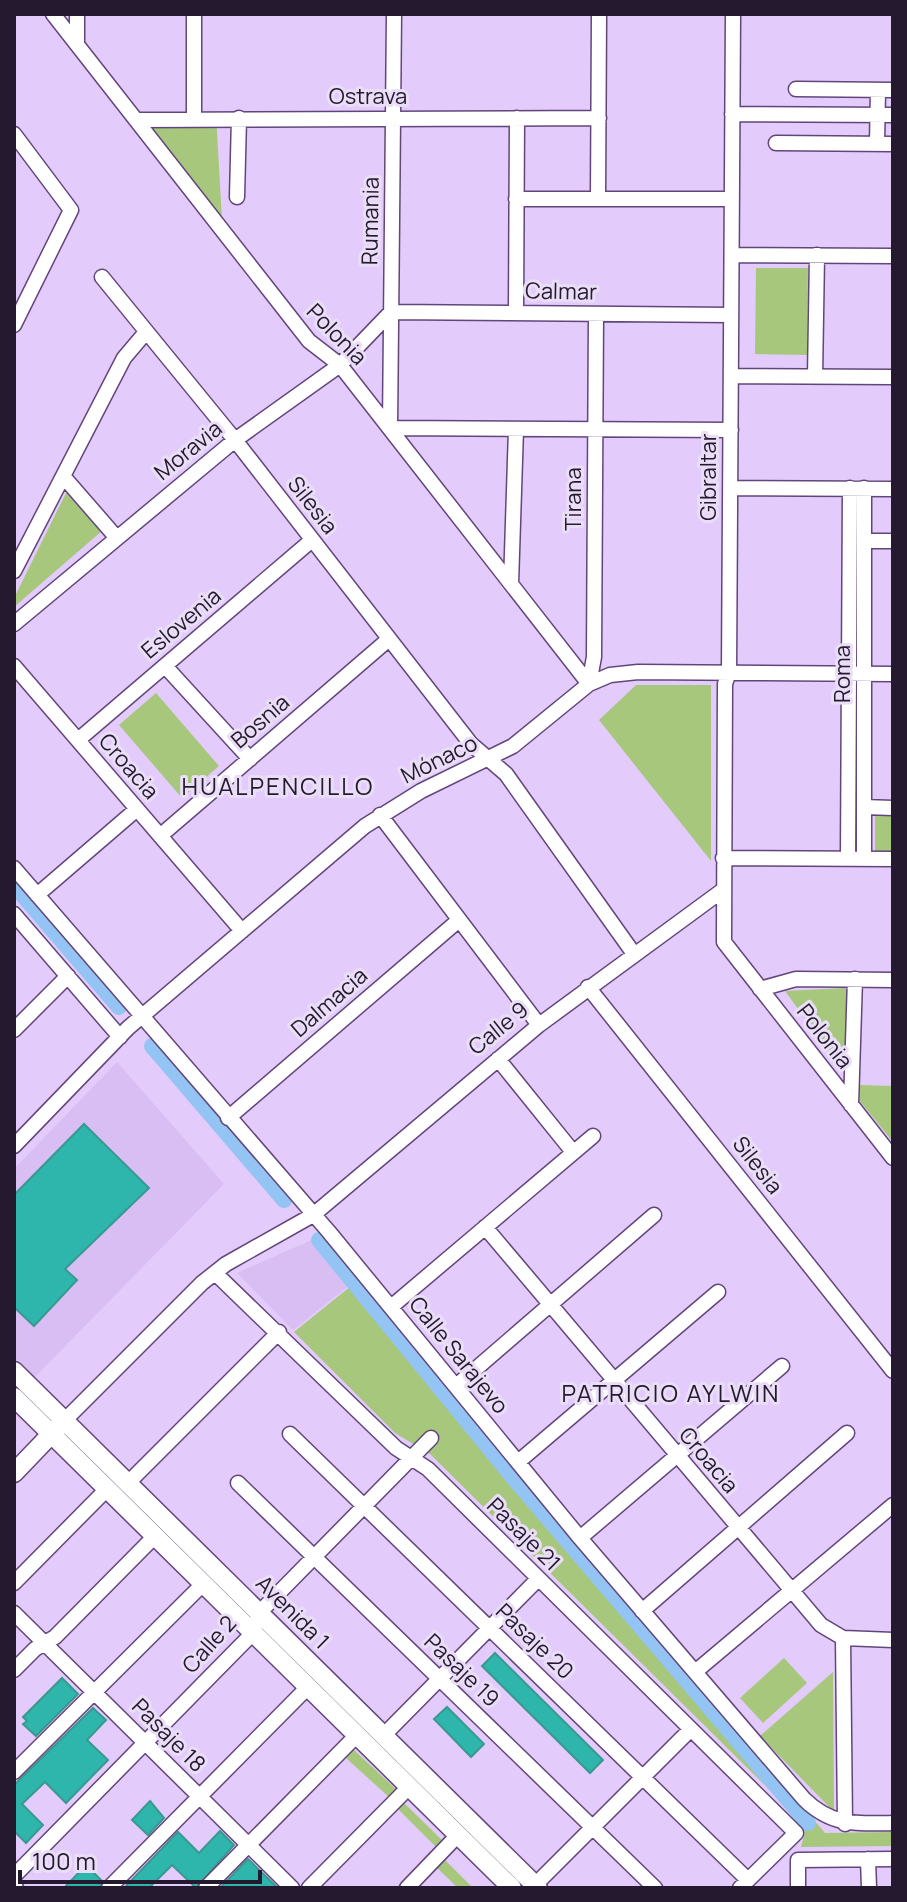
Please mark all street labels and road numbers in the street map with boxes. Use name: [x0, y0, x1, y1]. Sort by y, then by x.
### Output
street label: Ostrava: [329, 81, 407, 111]
street label: Rumania: [354, 177, 386, 265]
street label: Calmar: [525, 275, 597, 307]
street label: Polonia: [300, 297, 374, 371]
street label: Moravia: [148, 413, 228, 487]
street label: Gibraltar: [693, 433, 723, 521]
street label: Tirana: [558, 467, 588, 531]
street label: Silesia: [281, 470, 345, 540]
street label: Eslovenia: [135, 581, 227, 665]
street label: Roma: [827, 645, 857, 703]
street label: Bosnia: [224, 687, 296, 755]
street label: Croacia: [92, 727, 166, 805]
street label: Mónaco: [396, 728, 482, 790]
street label: Dalmacia: [284, 960, 374, 1044]
street label: Calle 9: [462, 995, 534, 1061]
street label: Polonia: [790, 997, 860, 1075]
street label: Silesia: [726, 1130, 790, 1200]
street label: Calle Sarajevo: [402, 1290, 516, 1420]
street label: Croacia: [672, 1421, 746, 1499]
street label: Pasaje 21: [481, 1491, 567, 1577]
street label: Avenida 1: [250, 1569, 336, 1655]
street label: Pasaje 20: [490, 1596, 580, 1686]
street label: Calle 2: [175, 1609, 243, 1679]
street label: Pasaje 19: [418, 1627, 506, 1713]
street label: Pasaje 18: [126, 1692, 212, 1778]

